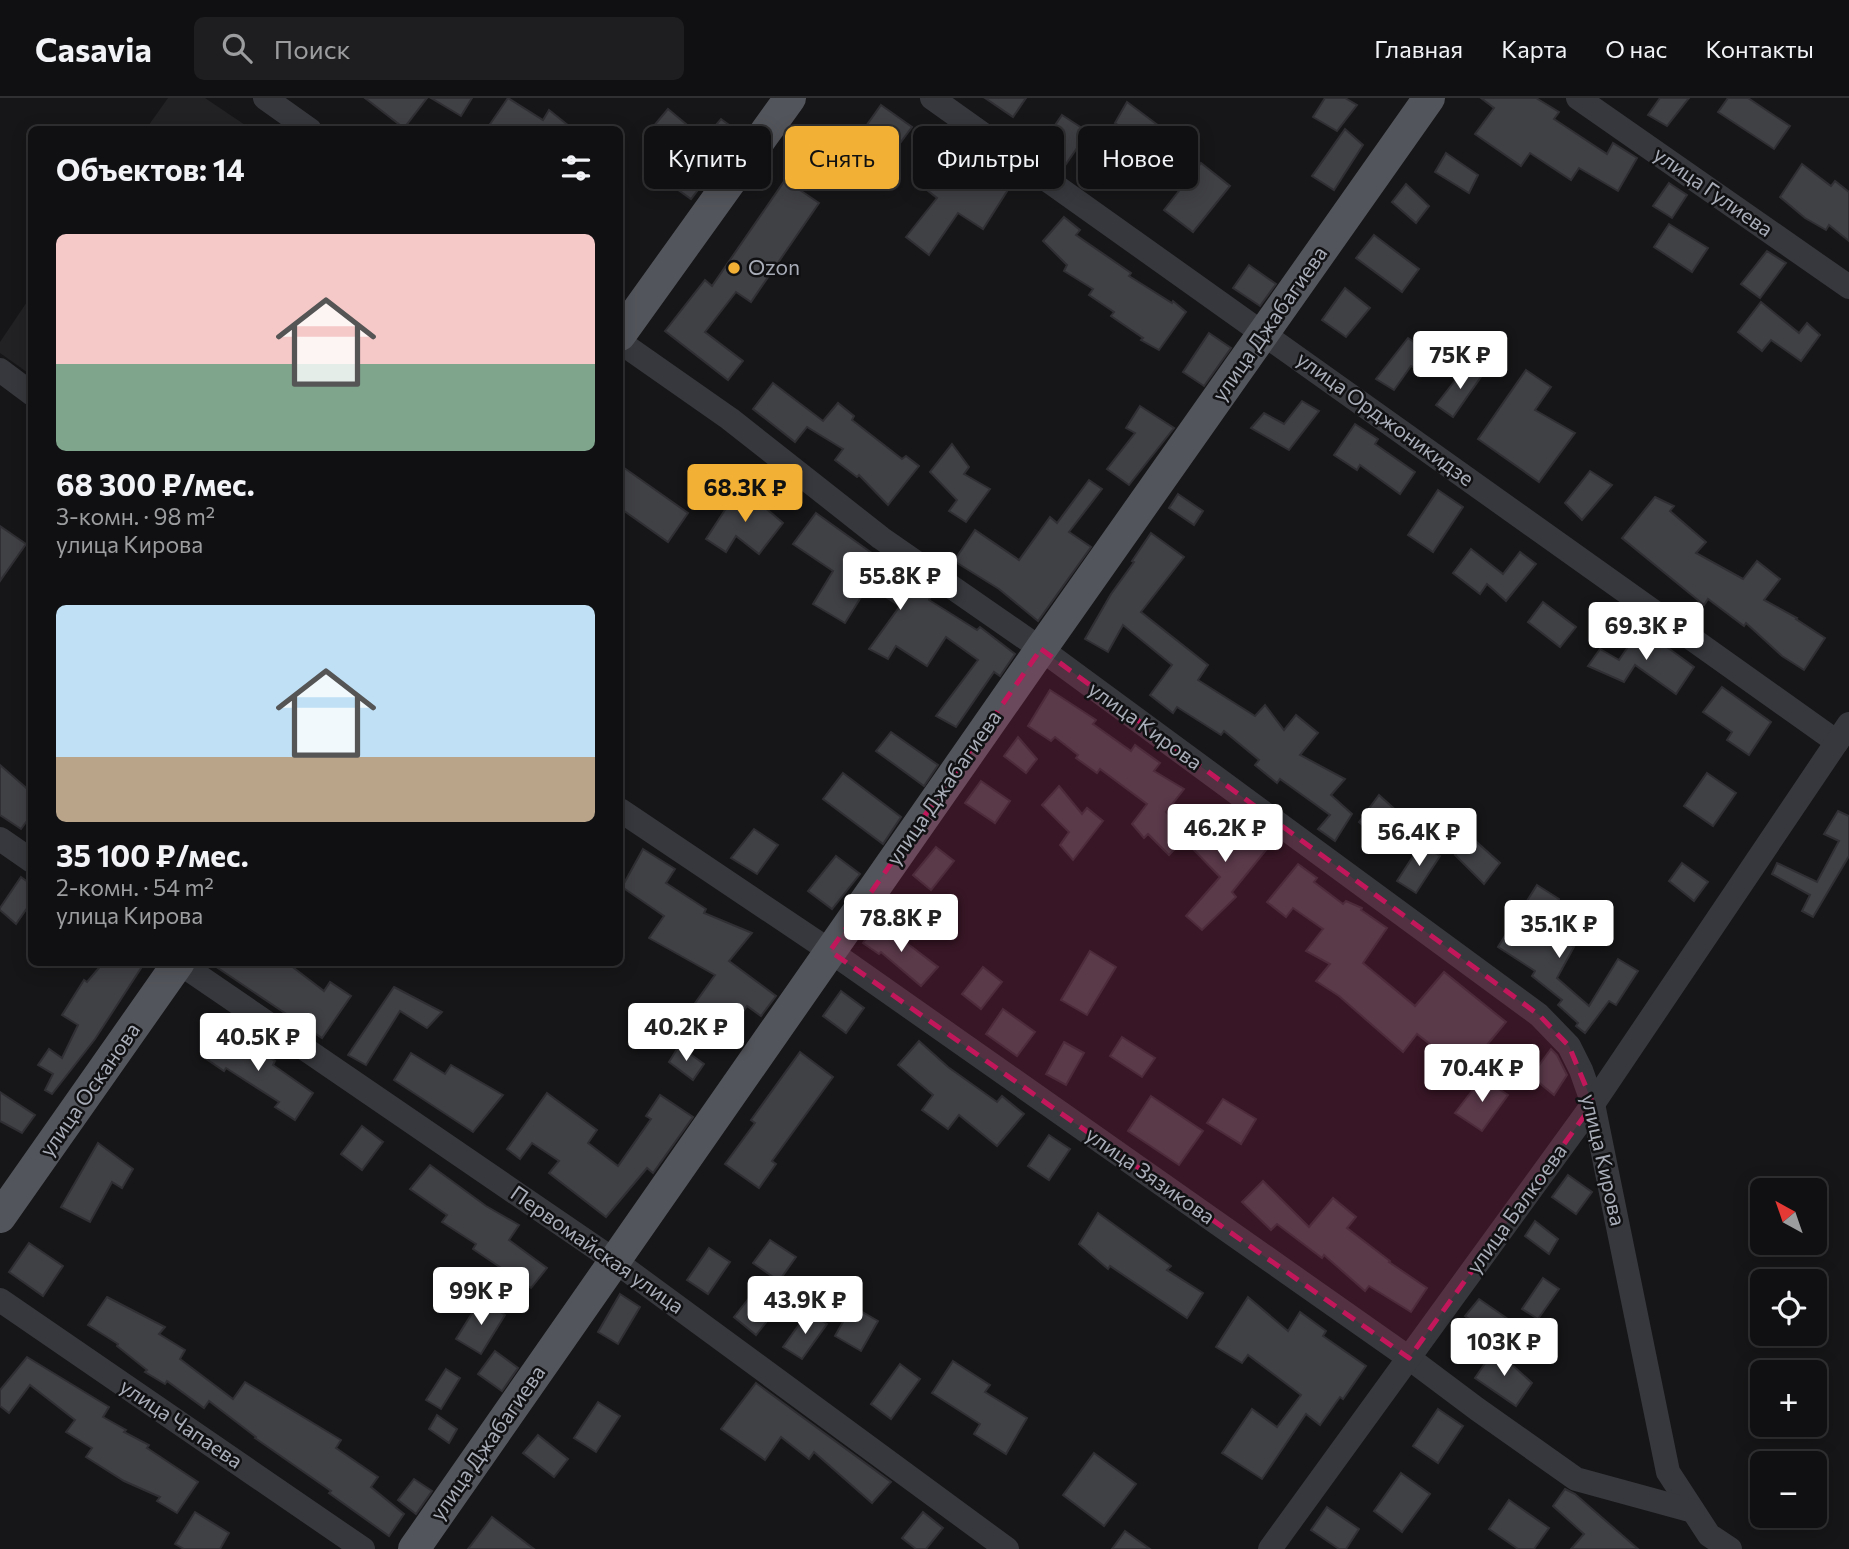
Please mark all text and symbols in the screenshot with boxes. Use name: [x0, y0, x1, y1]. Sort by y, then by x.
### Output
search box: [194, 17, 684, 80]
text: Casavia: [35, 28, 152, 69]
icon: search: [218, 29, 256, 67]
text: Поиск: [274, 33, 350, 64]
text: Главная: [1374, 34, 1463, 63]
text: Карта: [1501, 34, 1567, 63]
text: О нас: [1605, 34, 1667, 63]
text: Контакты: [1705, 34, 1814, 63]
chip: Купить: [644, 126, 771, 189]
chip: Снять: [785, 126, 899, 189]
chip: Фильтры: [913, 126, 1064, 189]
chip: Новое: [1078, 126, 1198, 189]
street label: улица Гулиева: [1650, 141, 1778, 241]
icon: filters: [557, 149, 595, 187]
text: Объектов: 14: [56, 150, 245, 187]
street label: улица Джабагиева: [1206, 241, 1332, 405]
place label: Ozon: [748, 254, 800, 279]
marker: Ozon: [726, 260, 742, 276]
icon: home: [263, 279, 389, 405]
pin: 75K ₽: [1411, 331, 1509, 391]
text: 75K ₽: [1429, 340, 1491, 368]
street label: улица Орджоникидзе: [1292, 345, 1479, 490]
pin: 68.3K ₽: [680, 464, 810, 524]
text: 68 300 ₽/мес.: [56, 465, 255, 502]
text: 68.3K ₽: [703, 473, 787, 501]
text: 3-комн. · 98 m²: [56, 502, 215, 530]
text: улица Кирова: [56, 530, 203, 558]
pin: 55.8K ₽: [835, 552, 965, 612]
text: 55.8K ₽: [859, 561, 941, 589]
pin: 69.3K ₽: [1581, 602, 1711, 662]
text: 69.3K ₽: [1605, 611, 1687, 639]
icon: home: [263, 650, 389, 776]
street label: улица Кирова: [1084, 675, 1208, 774]
street label: улица Джабагиева: [880, 705, 1006, 869]
pin: 46.2K ₽: [1160, 804, 1290, 864]
pin: 56.4K ₽: [1354, 808, 1484, 868]
text: 46.2K ₽: [1184, 813, 1266, 841]
text: 56.4K ₽: [1378, 817, 1460, 845]
text: 35 100 ₽/мес.: [56, 836, 249, 873]
text: 2-комн. · 54 m²: [56, 873, 214, 901]
pin: 78.8K ₽: [836, 894, 966, 954]
pin: 35.1K ₽: [1494, 900, 1624, 960]
text: улица Кирова: [56, 901, 203, 929]
text: 78.8K ₽: [860, 903, 942, 931]
text: 35.1K ₽: [1521, 909, 1597, 937]
pin: 40.2K ₽: [621, 1004, 751, 1063]
text: 40.2K ₽: [644, 1012, 728, 1040]
pin: 40.5K ₽: [193, 1014, 323, 1073]
street label: улица Осканова: [33, 1017, 144, 1161]
text: 40.5K ₽: [216, 1022, 300, 1050]
pin: 70.4K ₽: [1417, 1044, 1547, 1104]
text: 70.4K ₽: [1440, 1053, 1524, 1081]
street label: улица Кирова: [1577, 1091, 1632, 1228]
street label: улица Зязикова: [1081, 1121, 1220, 1229]
street label: улица Балкоева: [1460, 1138, 1571, 1278]
north arrow: [1750, 1178, 1827, 1255]
map controls: [1750, 1178, 1827, 1528]
street label: Первомайская улица: [506, 1180, 689, 1318]
pin: 99K ₽: [432, 1268, 530, 1327]
button: locate: [1750, 1269, 1827, 1346]
text: 99K ₽: [449, 1276, 513, 1304]
pin: 43.9K ₽: [740, 1276, 870, 1336]
text: 43.9K ₽: [764, 1285, 846, 1313]
pin: 103K ₽: [1447, 1318, 1561, 1378]
text: 103K ₽: [1467, 1327, 1541, 1355]
street label: улица Джабагиева: [424, 1360, 550, 1524]
button: +: [1750, 1360, 1827, 1437]
street label: улица Чапаева: [116, 1373, 248, 1473]
button: −: [1750, 1451, 1827, 1528]

